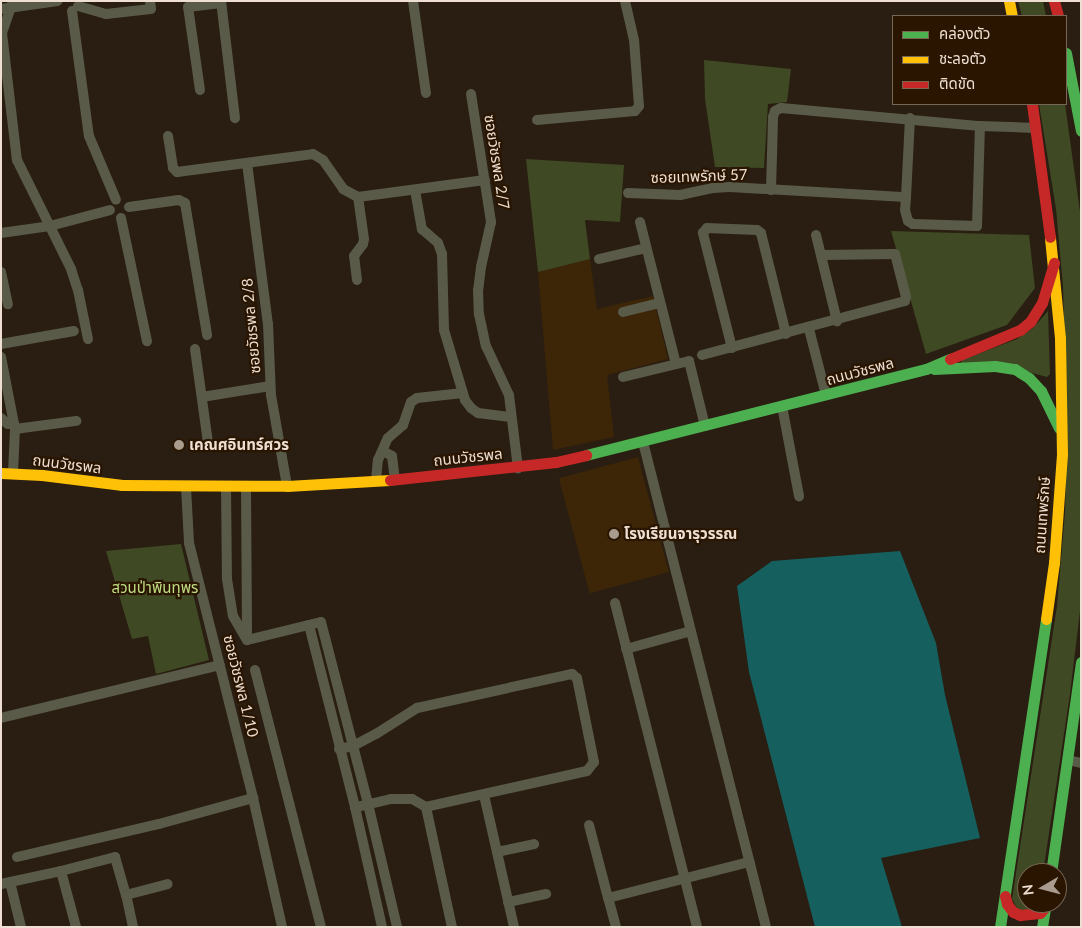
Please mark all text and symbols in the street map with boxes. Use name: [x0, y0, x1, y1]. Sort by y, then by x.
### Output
legend: [892, 15, 1067, 105]
text: คล่องตัว: [939, 24, 990, 42]
text: ชะลอตัว: [939, 49, 986, 67]
text: ติดขัด: [939, 74, 975, 92]
street label: ซอยวัชรพล 2/7: [481, 113, 513, 211]
street label: ซอยเทพรักษ์ 57: [650, 165, 748, 187]
street label: ซอยวัชรพล 2/8: [238, 277, 264, 375]
street label: ถนนวัชรพล: [824, 353, 896, 389]
place label: เคณศอินทร์ศวร: [189, 436, 289, 454]
marker: เคณศอินทร์ศวร: [173, 439, 185, 451]
street label: ถนนวัชรพล: [433, 444, 503, 470]
street label: ถนนวัชรพล: [31, 451, 103, 477]
street label: ถนนเทพรักษ์: [1030, 476, 1054, 554]
place label: โรงเรียนจารุวรรณ: [624, 525, 737, 543]
marker: โรงเรียนจารุวรรณ: [608, 528, 620, 540]
park label: สวนป่าพินทุพร: [112, 579, 198, 597]
street label: ซอยวัชรพล 1/10: [220, 633, 262, 739]
north arrow: [1017, 863, 1067, 913]
text: N: [1018, 883, 1037, 897]

